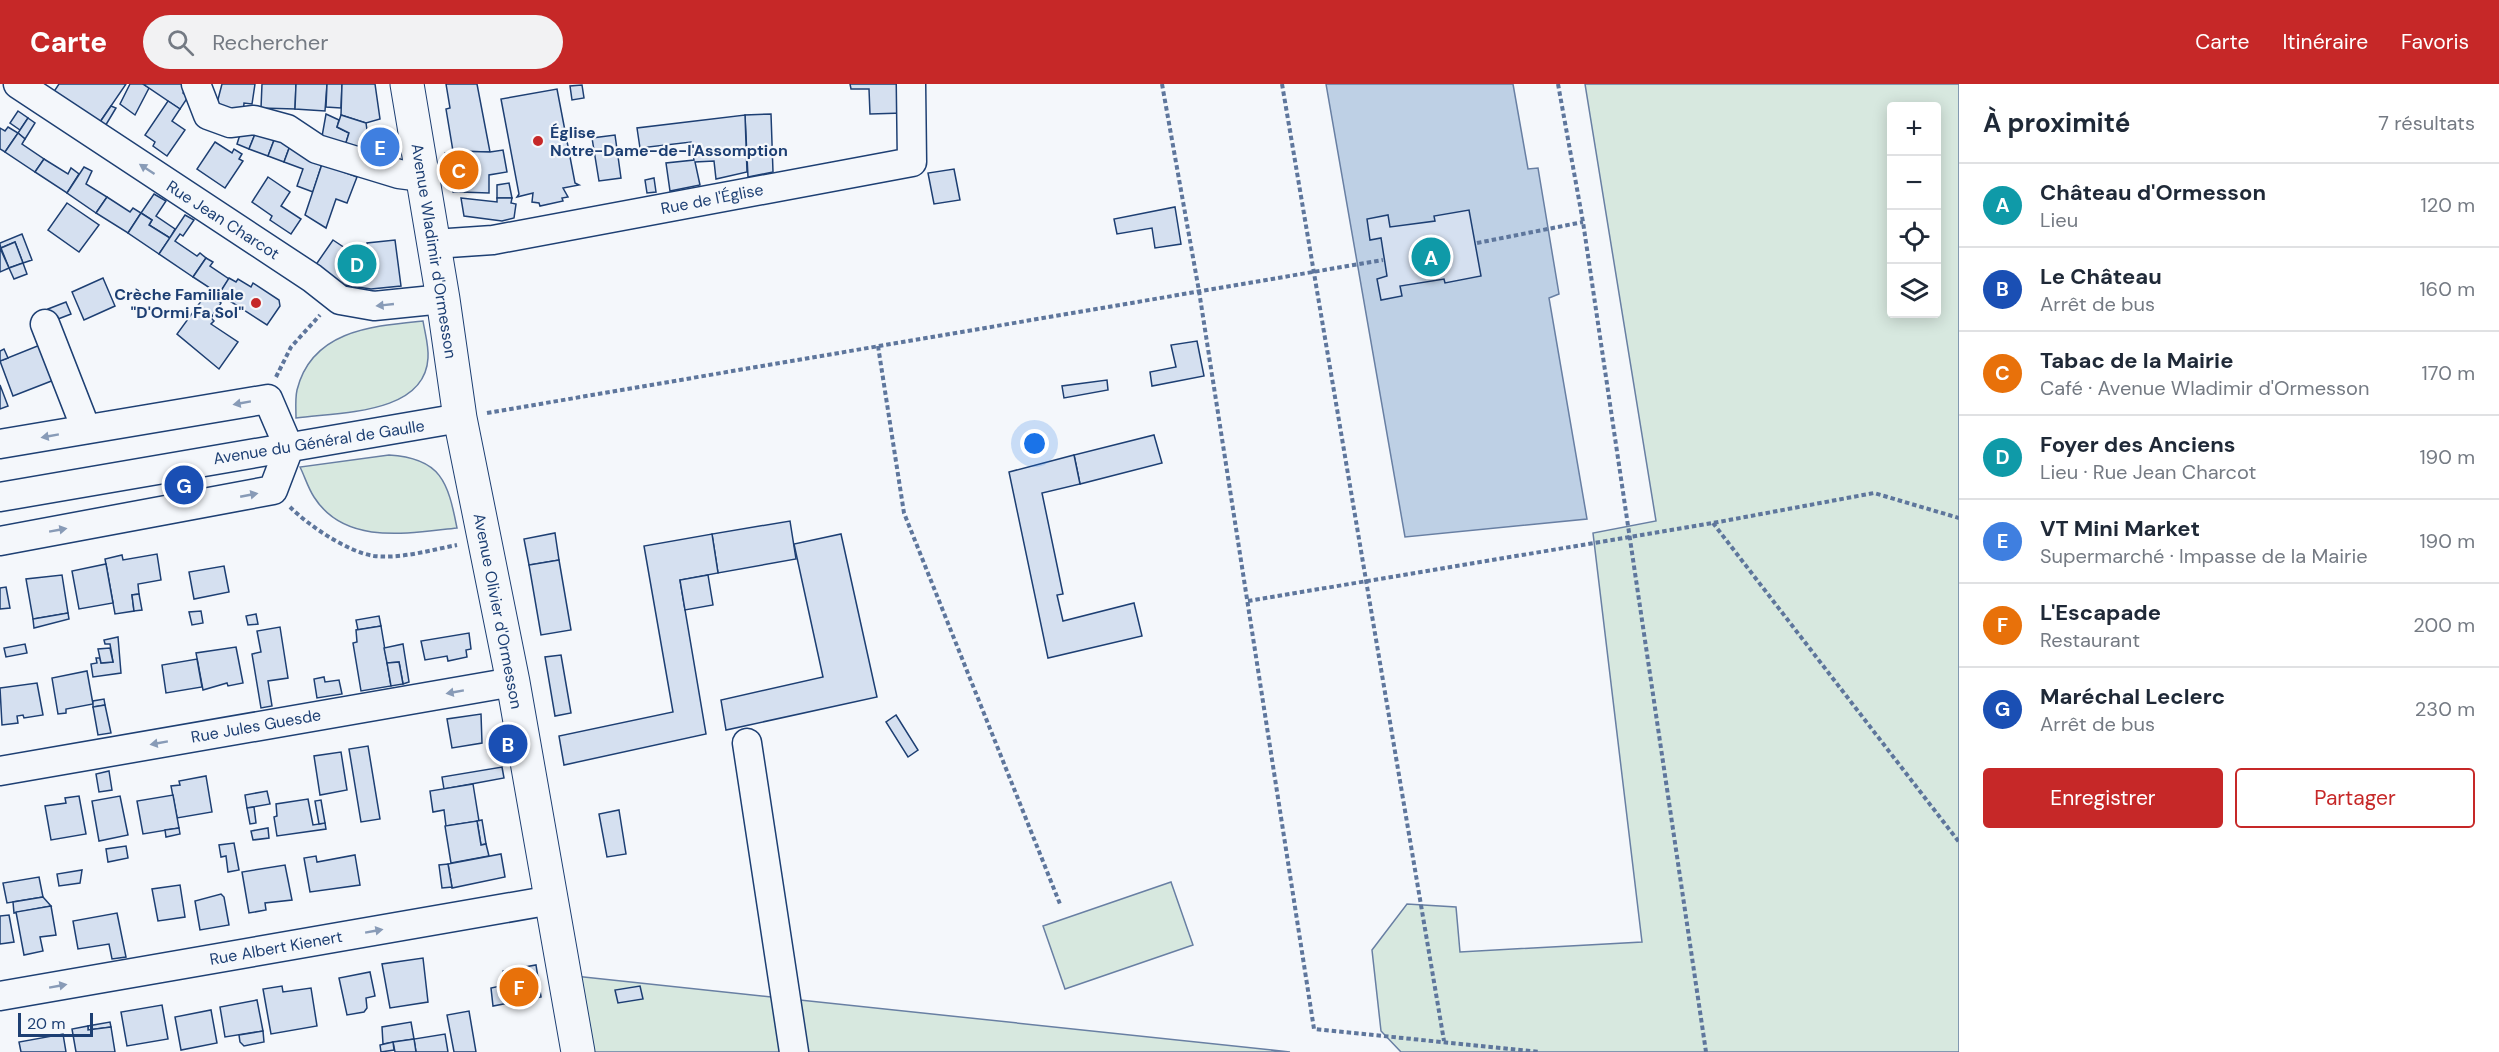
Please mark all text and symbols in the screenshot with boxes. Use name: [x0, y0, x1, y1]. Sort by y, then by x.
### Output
search box: [143, 15, 563, 69]
text: Carte: [30, 24, 107, 61]
icon: search: [164, 26, 197, 59]
text: Rechercher: [212, 28, 328, 57]
text: Carte: [2195, 28, 2249, 56]
text: Itinéraire: [2282, 28, 2368, 56]
text: Favoris: [2401, 28, 2469, 56]
map controls: [1887, 102, 1941, 318]
button: +: [1887, 102, 1941, 156]
text: À proximité: [1983, 106, 2130, 140]
text: 7 résultats: [2378, 110, 2475, 136]
place label: Église Notre-Dame-de-l'Assomption: [550, 122, 788, 161]
pin: E: [360, 124, 400, 170]
marker: Église Notre-Dame-de-l'Assomption: [531, 134, 545, 148]
street label: Avenue Wladimir d'Ormesson: [407, 142, 461, 360]
pin: C: [440, 148, 478, 193]
button: −: [1887, 156, 1941, 210]
one-way arrow: [139, 164, 155, 175]
street label: Rue Jean Charcot: [162, 176, 284, 264]
text: Château d'Ormesson: [2040, 178, 2266, 207]
street label: Rue de l'Église: [659, 179, 765, 219]
text: A: [1995, 192, 2010, 218]
text: 120 m: [2421, 192, 2475, 218]
text: Lieu: [2040, 207, 2078, 233]
button: locate: [1887, 210, 1941, 264]
pin: A: [1412, 234, 1450, 279]
pin: D: [338, 242, 376, 286]
text: Le Château: [2040, 262, 2162, 291]
button: layers: [1887, 264, 1941, 318]
text: B: [1996, 276, 2009, 302]
text: 160 m: [2419, 276, 2475, 302]
place label: Crèche Familiale "D'Ormi Fa Sol": [114, 284, 244, 323]
text: Arrêt de bus: [2040, 291, 2155, 317]
marker: Crèche Familiale "D'Ormi Fa Sol": [249, 296, 263, 310]
one-way arrow: [376, 300, 395, 310]
text: Tabac de la Mairie: [2040, 346, 2233, 375]
text: C: [1995, 360, 2010, 386]
text: 170 m: [2422, 360, 2475, 386]
text: Café · Avenue Wladimir d'Ormesson: [2040, 375, 2369, 401]
one-way arrow: [232, 399, 251, 408]
street label: Avenue du Général de Gaulle: [212, 415, 426, 469]
your location: [1020, 429, 1049, 458]
text: Foyer des Anciens: [2040, 430, 2235, 459]
one-way arrow: [40, 431, 59, 440]
text: D: [1995, 444, 2010, 470]
text: 190 m: [2419, 444, 2475, 470]
text: Lieu · Rue Jean Charcot: [2040, 459, 2256, 485]
pin: G: [164, 462, 204, 508]
one-way arrow: [240, 490, 259, 499]
street label: Avenue Olivier d'Ormesson: [469, 511, 527, 711]
text: VT Mini Market: [2040, 514, 2200, 543]
one-way arrow: [48, 526, 67, 535]
text: E: [1997, 528, 2008, 554]
text: 190 m: [2419, 528, 2475, 554]
text: Supermarché · Impasse de la Mairie: [2040, 543, 2368, 569]
text: L'Escapade: [2040, 598, 2161, 627]
text: F: [1997, 612, 2008, 638]
text: 200 m: [2413, 612, 2475, 638]
text: Restaurant: [2040, 627, 2140, 653]
text: Maréchal Leclerc: [2040, 682, 2225, 711]
one-way arrow: [445, 688, 464, 697]
text: G: [1995, 696, 2010, 722]
text: 230 m: [2415, 696, 2475, 722]
street label: Rue Jules Guesde: [189, 704, 323, 748]
text: Arrêt de bus: [2040, 711, 2155, 737]
pin: B: [488, 722, 528, 766]
one-way arrow: [150, 739, 169, 748]
button: Enregistrer: [1983, 768, 2223, 828]
button: Partager: [2235, 768, 2475, 828]
street label: Rue Albert Kienert: [208, 926, 344, 970]
one-way arrow: [365, 926, 384, 935]
pin: F: [500, 964, 538, 1010]
one-way arrow: [48, 981, 67, 990]
scale bar: [18, 1010, 93, 1038]
text: 20 m: [27, 1013, 66, 1034]

